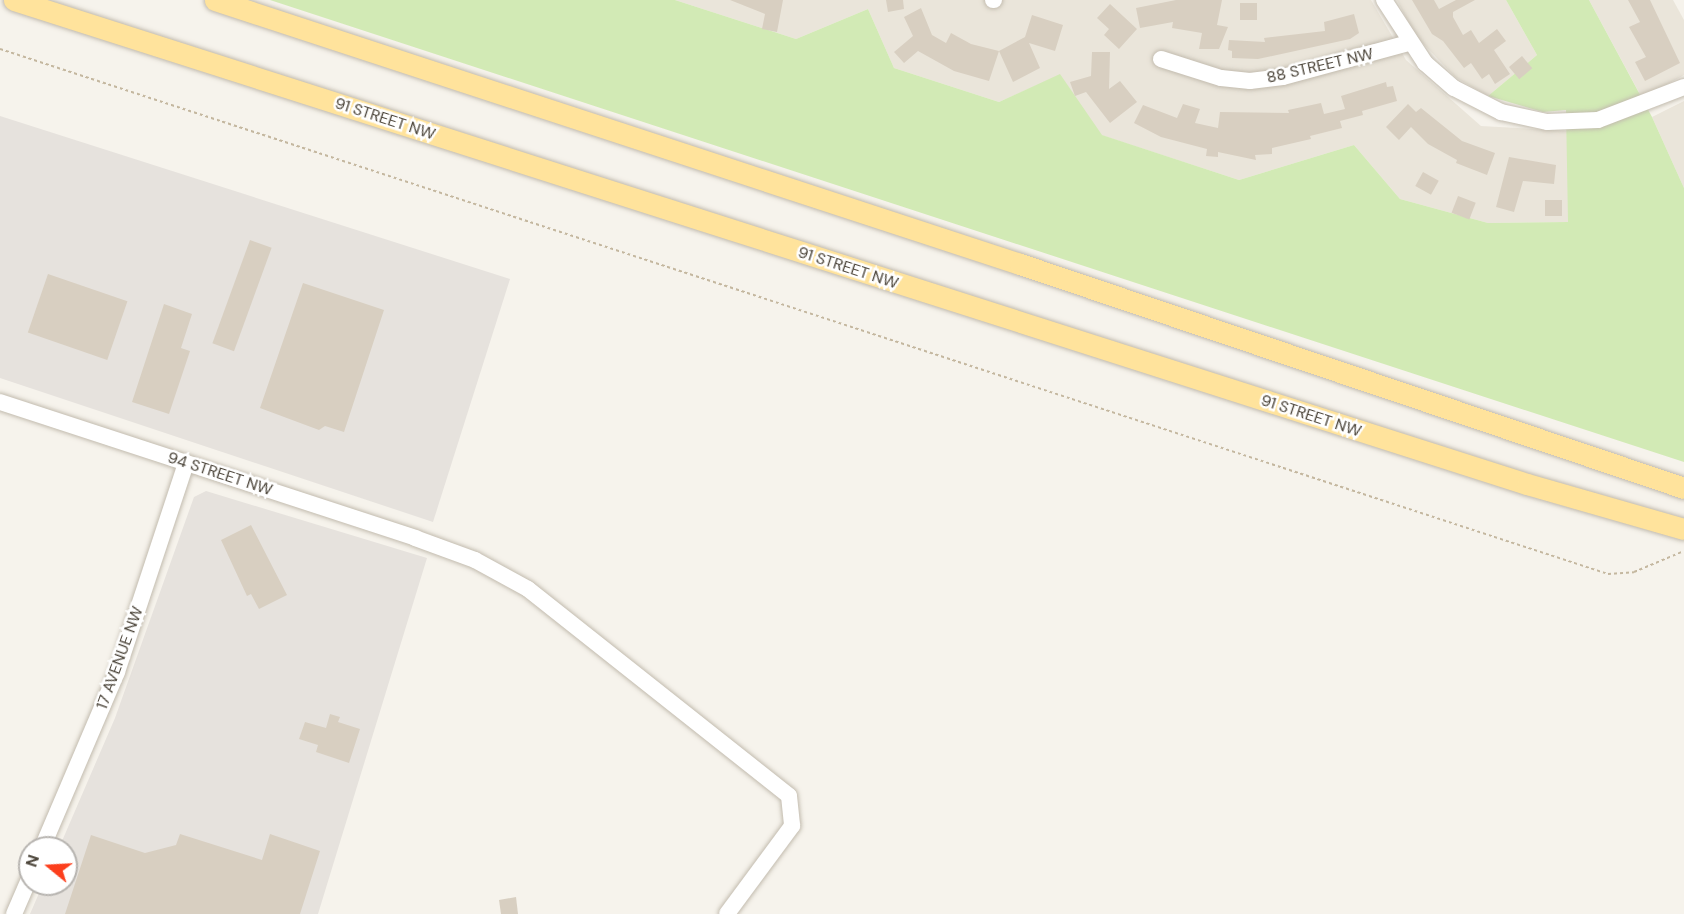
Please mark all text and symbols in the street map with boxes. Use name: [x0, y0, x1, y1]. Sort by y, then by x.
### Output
street label: 88 STREET NW: [1265, 44, 1375, 88]
street label: 91 STREET NW: [332, 94, 438, 144]
street label: 91 STREET NW: [795, 243, 901, 293]
street label: 91 STREET NW: [1258, 391, 1364, 441]
street label: 94 STREET NW: [165, 448, 275, 500]
street label: 17 AVENUE NW: [93, 604, 147, 712]
north arrow: [18, 836, 78, 896]
text: N: [21, 852, 44, 870]

